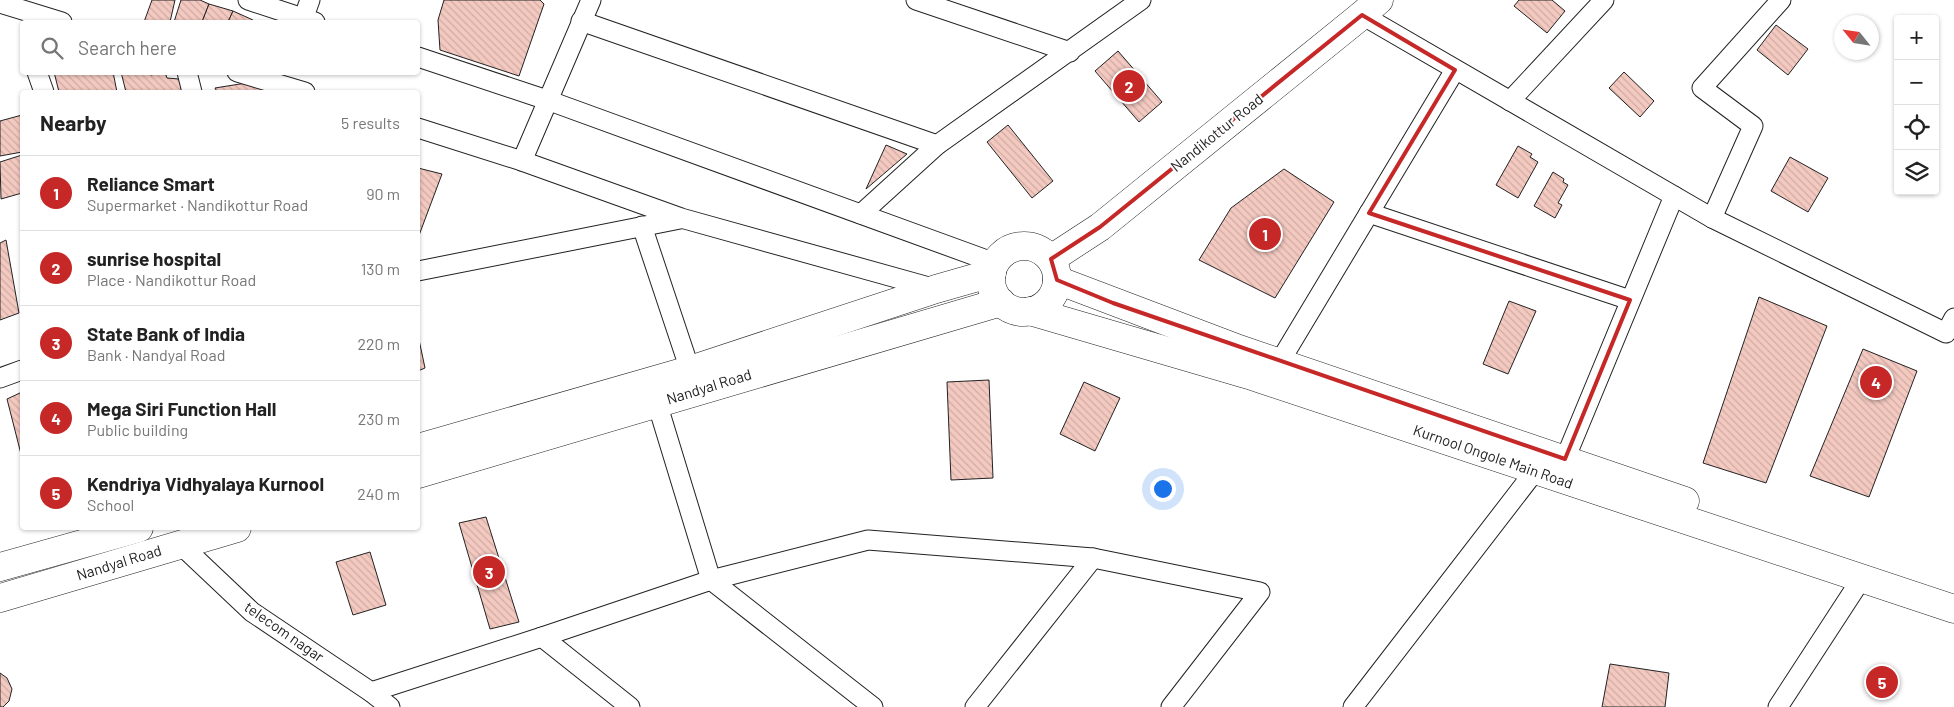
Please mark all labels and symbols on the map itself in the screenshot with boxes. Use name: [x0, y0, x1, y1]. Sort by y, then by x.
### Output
north arrow: [1834, 15, 1879, 60]
pin: 2: [1113, 67, 1145, 105]
street label: Nandikottur Road: [1167, 89, 1266, 175]
pin: 1: [1249, 215, 1281, 253]
pin: 4: [1860, 363, 1892, 401]
street label: Nandyal Road: [664, 365, 753, 408]
street label: Kurnool Ongole Main Road: [1411, 420, 1576, 492]
your location: [1150, 476, 1176, 502]
street label: Nandyal Road: [74, 541, 163, 584]
pin: 3: [473, 553, 505, 591]
street label: telecom nagar: [241, 597, 328, 666]
pin: 5: [1866, 663, 1898, 701]

